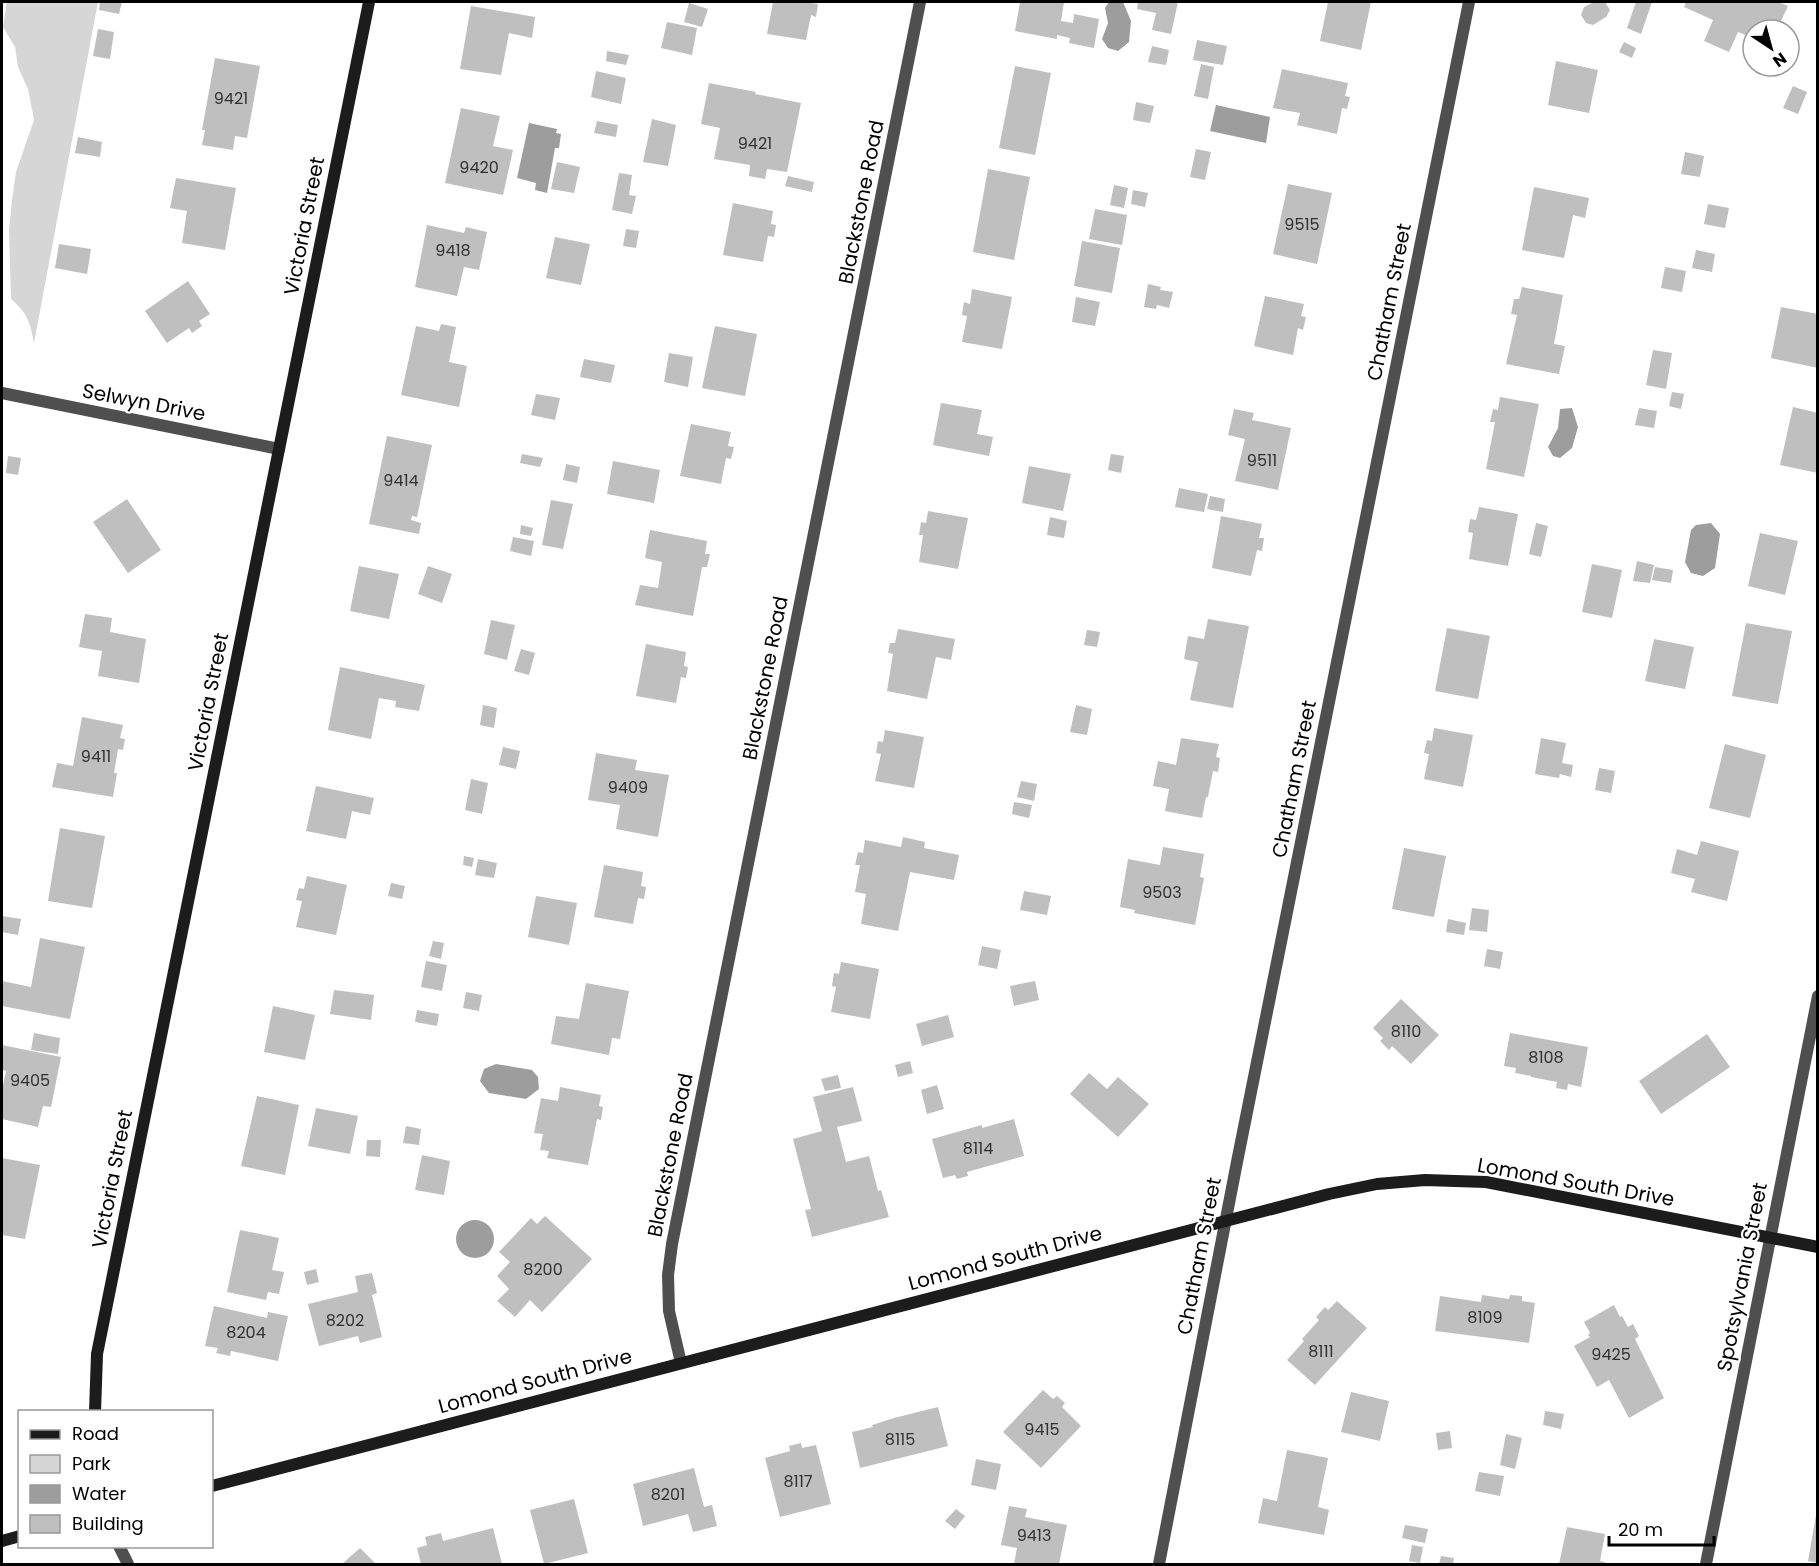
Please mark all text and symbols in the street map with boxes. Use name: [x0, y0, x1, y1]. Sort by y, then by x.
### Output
north arrow: [1741, 18, 1801, 78]
text: N: [1768, 47, 1791, 73]
house number: 9421: [214, 87, 248, 110]
street label: Blackstone Road: [831, 118, 891, 286]
house number: 9421: [738, 132, 772, 155]
street label: Victoria Street: [277, 154, 331, 298]
house number: 9420: [459, 156, 499, 179]
house number: 9515: [1284, 213, 1320, 236]
street label: Chatham Street: [1360, 221, 1418, 383]
house number: 9418: [435, 239, 471, 262]
street label: Selwyn Drive: [80, 376, 208, 428]
house number: 9511: [1247, 449, 1277, 472]
house number: 9414: [383, 469, 419, 492]
street label: Blackstone Road: [735, 594, 795, 762]
street label: Victoria Street: [181, 630, 235, 774]
street label: Chatham Street: [1265, 698, 1323, 860]
house number: 9411: [81, 745, 111, 768]
house number: 9409: [608, 776, 648, 799]
house number: 9503: [1142, 881, 1182, 904]
house number: 8110: [1391, 1020, 1421, 1043]
house number: 8108: [1528, 1046, 1564, 1069]
house number: 9405: [10, 1069, 50, 1092]
street label: Blackstone Road: [640, 1071, 700, 1239]
street label: Victoria Street: [85, 1107, 139, 1251]
house number: 8114: [963, 1137, 993, 1160]
street label: Lomond South Drive: [1475, 1151, 1677, 1213]
street label: Chatham Street: [1170, 1175, 1228, 1337]
street label: Spotsylvania Street: [1710, 1180, 1774, 1374]
street label: Lomond South Drive: [905, 1219, 1105, 1297]
house number: 8200: [523, 1258, 563, 1281]
house number: 8109: [1467, 1306, 1503, 1329]
house number: 8202: [326, 1309, 364, 1332]
house number: 8204: [226, 1321, 266, 1344]
house number: 8111: [1308, 1340, 1334, 1363]
street label: Lomond South Drive: [435, 1342, 635, 1420]
house number: 9425: [1591, 1343, 1631, 1366]
legend: [18, 1410, 213, 1548]
house number: 9415: [1024, 1418, 1060, 1441]
text: Road: [72, 1421, 119, 1446]
house number: 8115: [885, 1428, 915, 1451]
text: Park: [72, 1451, 111, 1476]
house number: 8117: [783, 1470, 813, 1493]
text: Water: [72, 1481, 126, 1506]
house number: 8201: [651, 1483, 685, 1506]
scale bar: [1609, 1509, 1714, 1547]
text: Building: [72, 1511, 144, 1536]
text: 20 m: [1618, 1517, 1663, 1542]
house number: 9413: [1017, 1524, 1051, 1547]

